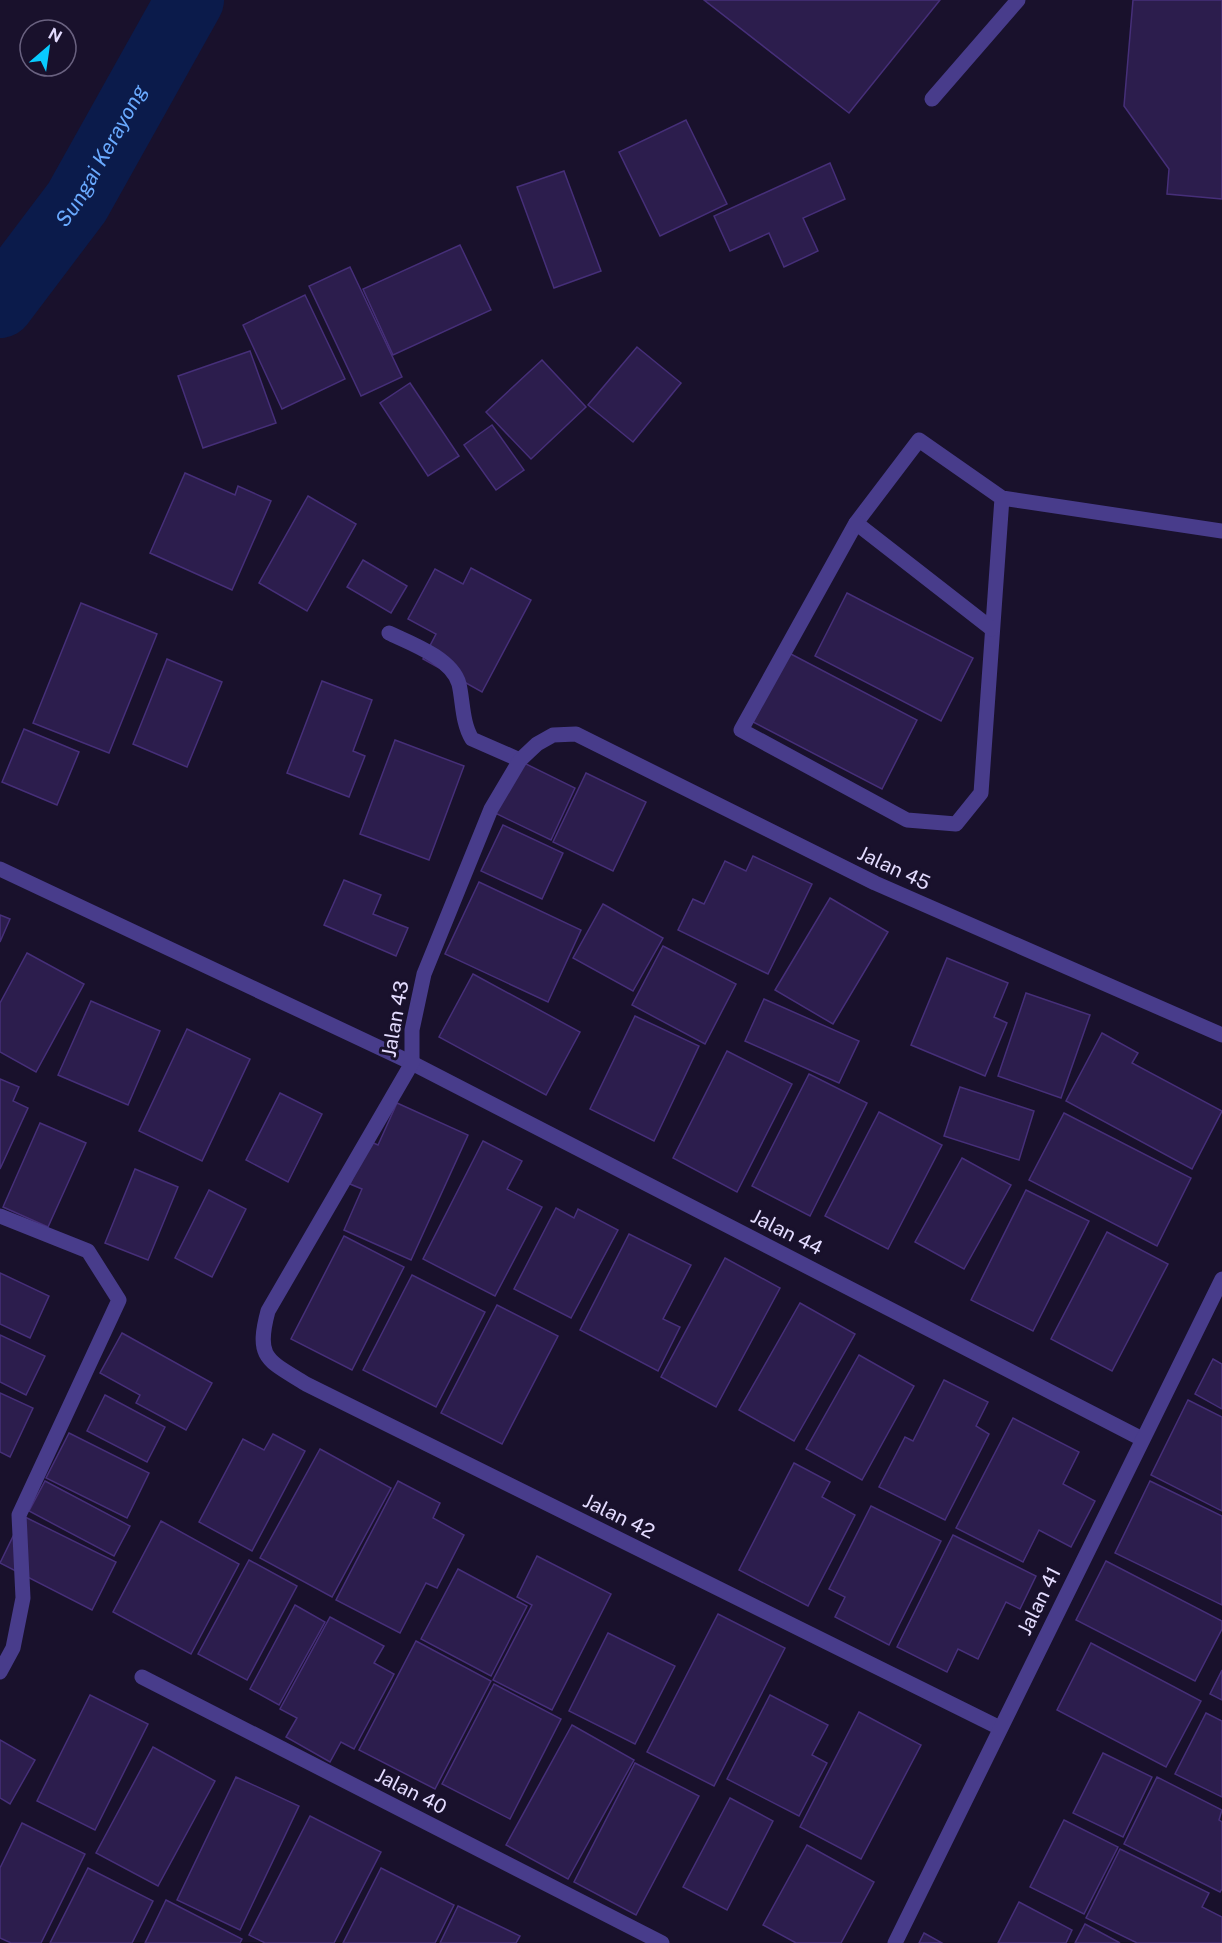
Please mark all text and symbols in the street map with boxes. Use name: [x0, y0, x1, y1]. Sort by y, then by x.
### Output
north arrow: [18, 18, 78, 78]
text: N: [45, 24, 65, 47]
water label: Sungai Kerayong: [50, 80, 152, 232]
street label: Jalan 45: [854, 841, 934, 895]
street label: Jalan 43: [376, 979, 414, 1059]
street label: Jalan 44: [747, 1204, 827, 1260]
street label: Jalan 42: [579, 1488, 659, 1544]
street label: Jalan 41: [1012, 1563, 1066, 1639]
street label: Jalan 40: [371, 1763, 451, 1819]

